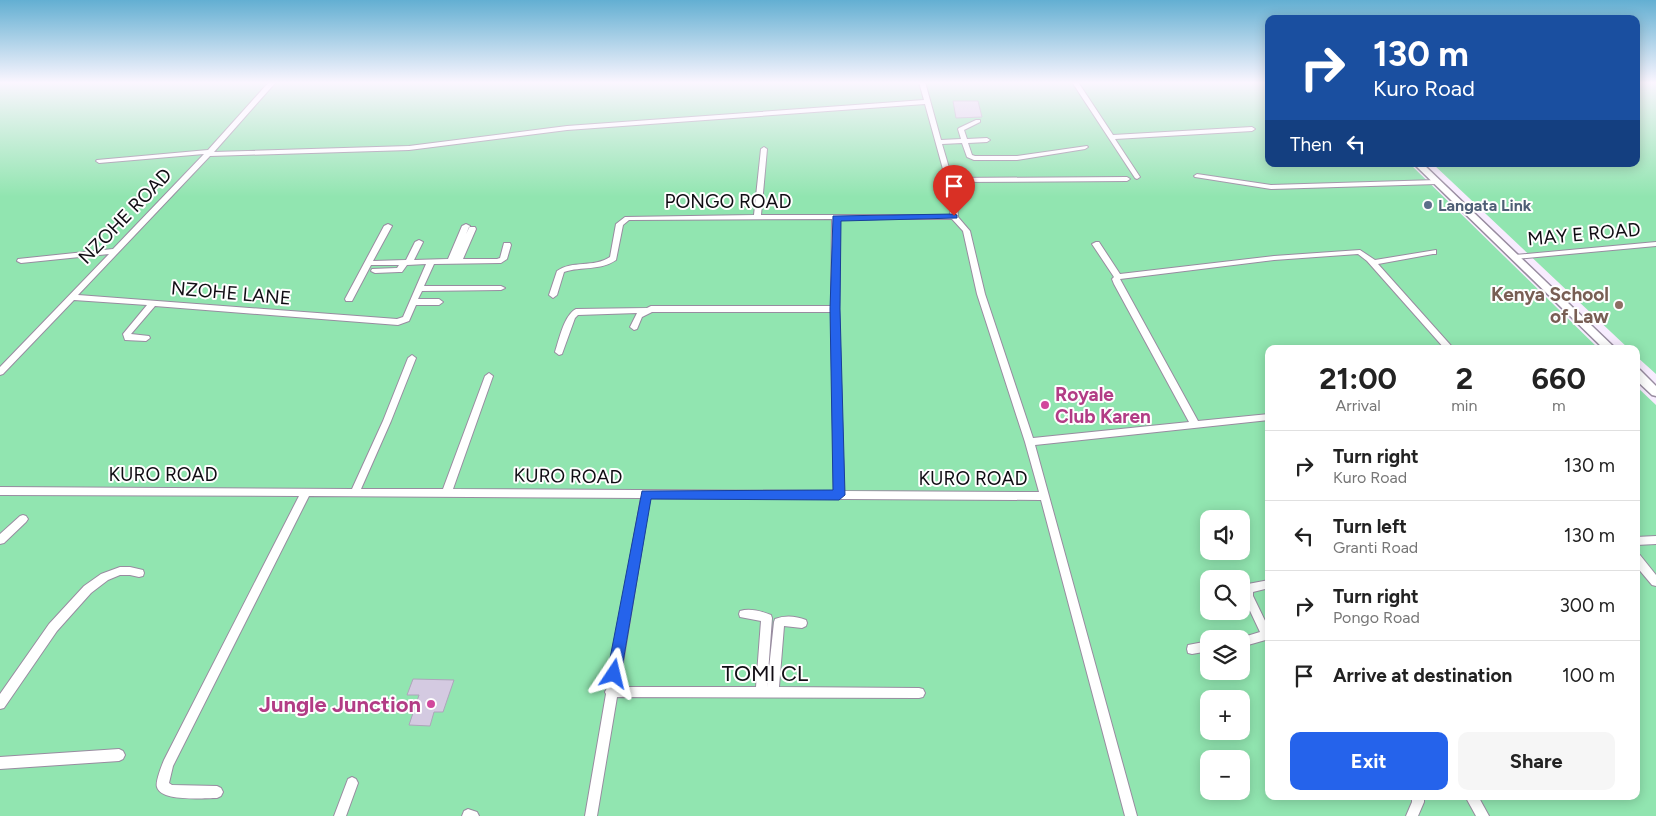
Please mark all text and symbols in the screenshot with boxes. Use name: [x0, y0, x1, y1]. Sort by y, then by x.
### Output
text: 130 m: [1373, 33, 1469, 75]
icon: right: [1290, 35, 1355, 100]
text: Kuro Road: [1373, 75, 1475, 102]
icon: left: [1342, 130, 1370, 158]
text: Then: [1290, 133, 1332, 156]
street label: NZOHE ROAD: [74, 163, 176, 269]
pin: [933, 165, 975, 216]
icon: arrive: [940, 172, 968, 200]
street label: PONGO ROAD: [665, 190, 791, 213]
place label: Langata Link: [1438, 196, 1532, 215]
marker: Langata Link: [1422, 199, 1434, 211]
street label: MAY E ROAD: [1526, 218, 1642, 250]
street label: NZOHE LANE: [170, 276, 292, 310]
place label: Kenya School of Law: [1491, 283, 1609, 328]
marker: Kenya School of Law: [1613, 299, 1625, 311]
text: 21:00: [1319, 360, 1397, 397]
text: 2: [1456, 360, 1473, 397]
text: 660: [1532, 360, 1586, 397]
place label: Royale Club Karen: [1055, 383, 1151, 428]
text: Arrival: [1336, 396, 1381, 415]
text: min: [1451, 396, 1477, 415]
text: m: [1552, 396, 1566, 415]
marker: Royale Club Karen: [1039, 399, 1051, 411]
text: Turn right: [1333, 445, 1419, 468]
icon: right: [1290, 452, 1318, 480]
text: 130 m: [1564, 454, 1615, 477]
street label: KURO ROAD: [109, 463, 217, 486]
street label: KURO ROAD: [513, 464, 623, 488]
street label: KURO ROAD: [919, 467, 1027, 490]
text: Kuro Road: [1333, 468, 1407, 487]
map controls: [1200, 510, 1250, 800]
button: sound: [1200, 510, 1250, 560]
text: Turn left: [1333, 515, 1407, 538]
icon: left: [1290, 522, 1318, 550]
text: 130 m: [1564, 524, 1615, 547]
text: Granti Road: [1333, 538, 1418, 557]
button: search: [1200, 570, 1250, 620]
text: Turn right: [1333, 585, 1419, 608]
icon: right: [1290, 592, 1318, 620]
text: 300 m: [1559, 594, 1615, 617]
text: Pongo Road: [1333, 608, 1420, 627]
button: layers: [1200, 630, 1250, 680]
position arrow: [587, 647, 639, 699]
street label: TOMI CL: [722, 660, 809, 687]
icon: arrive: [1290, 662, 1318, 690]
text: Arrive at destination: [1333, 664, 1512, 687]
text: 100 m: [1562, 664, 1615, 687]
button: +: [1200, 690, 1250, 740]
place label: Jungle Junction: [259, 691, 421, 718]
marker: Jungle Junction: [425, 698, 437, 710]
button: Exit: [1290, 732, 1448, 790]
button: Share: [1458, 732, 1615, 790]
button: −: [1200, 750, 1250, 800]

